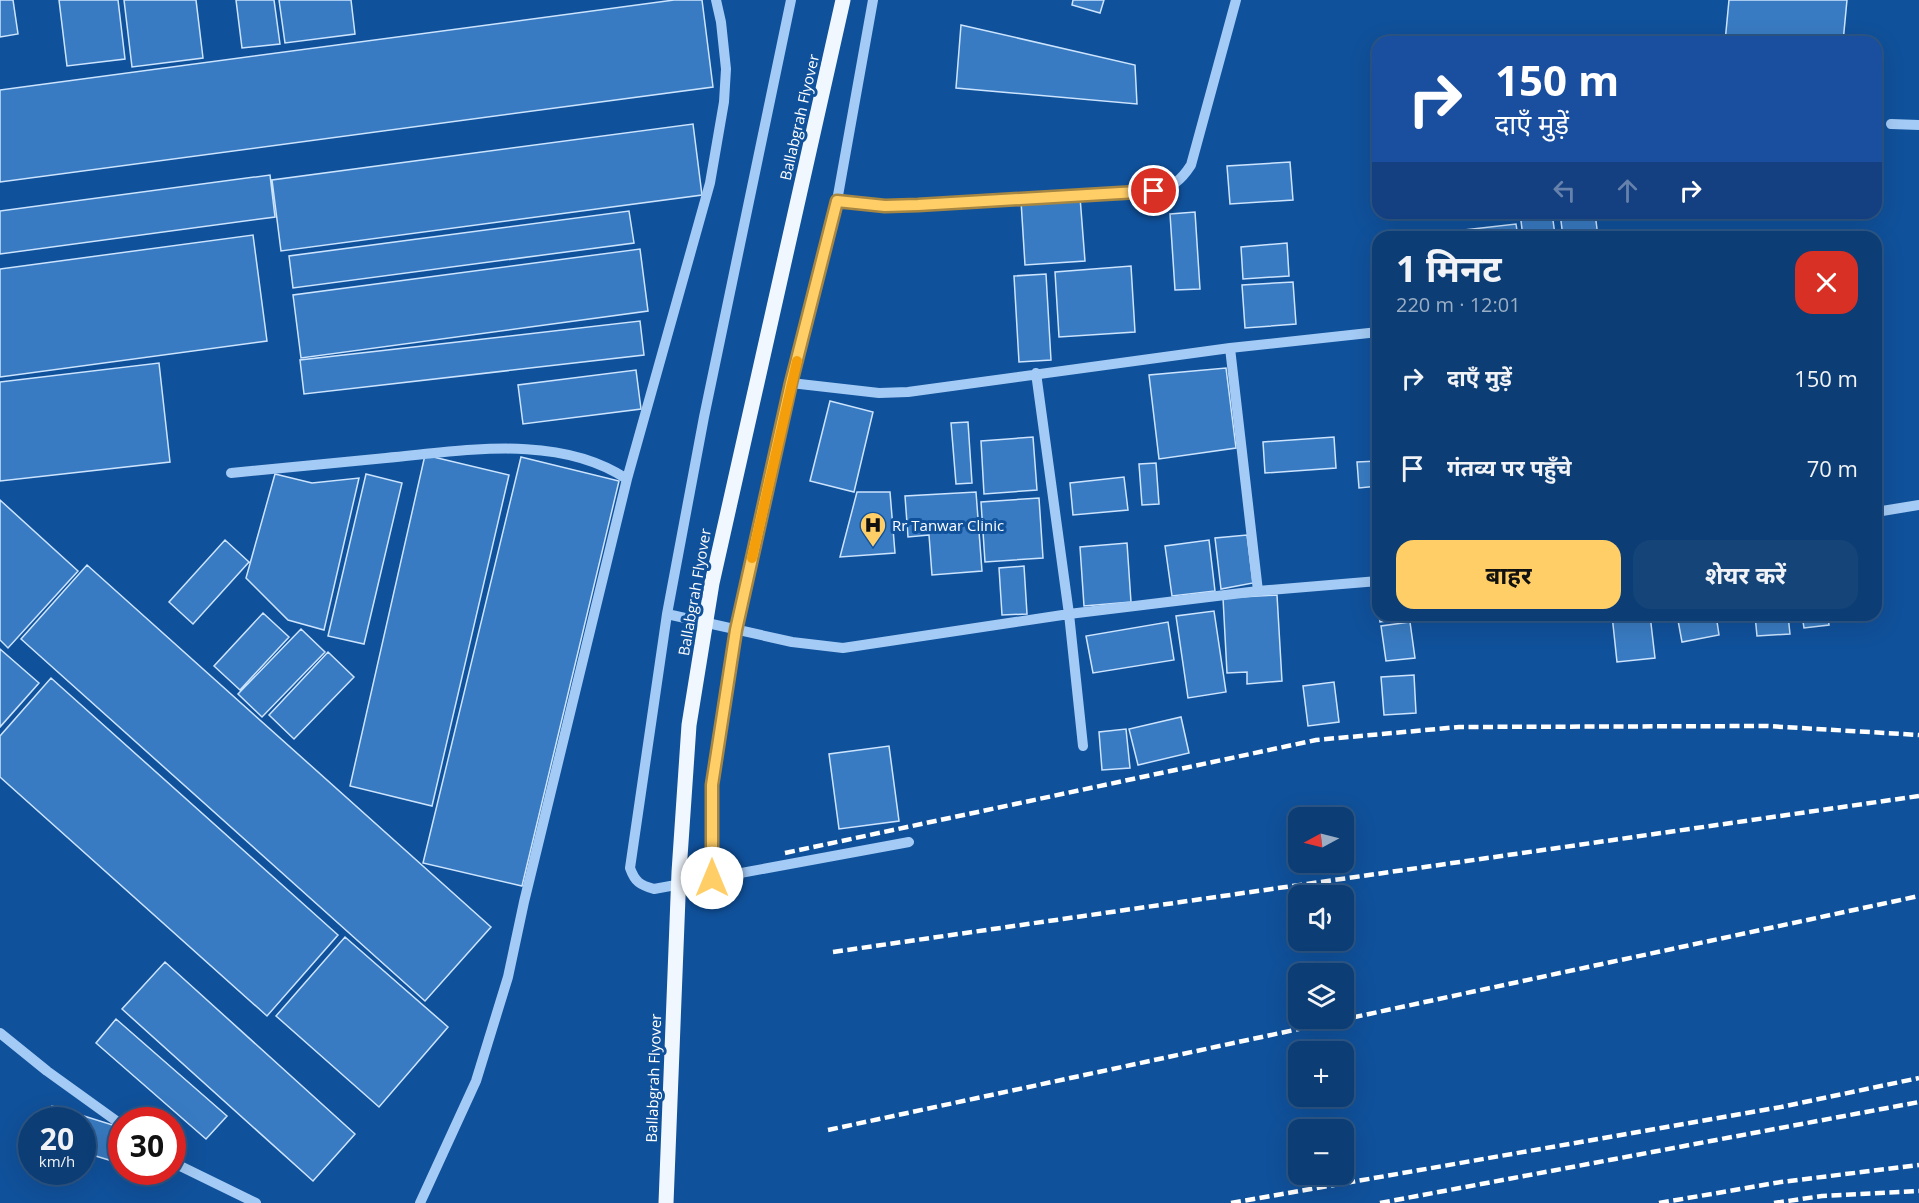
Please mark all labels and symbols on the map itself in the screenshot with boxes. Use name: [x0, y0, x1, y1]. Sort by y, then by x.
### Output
street label: Ballabgrah Flyover: [775, 52, 823, 182]
pin: [1128, 165, 1179, 216]
hospital icon: Rr Tanwar Clinic: [858, 510, 888, 548]
place label: Rr Tanwar Clinic: [892, 515, 1004, 535]
street label: Ballabgrah Flyover: [673, 527, 715, 657]
north arrow: [1288, 807, 1354, 873]
position arrow: [680, 846, 744, 910]
street label: Ballabgrah Flyover: [641, 1013, 665, 1143]
speed limit sign: 30: [108, 1107, 186, 1185]

